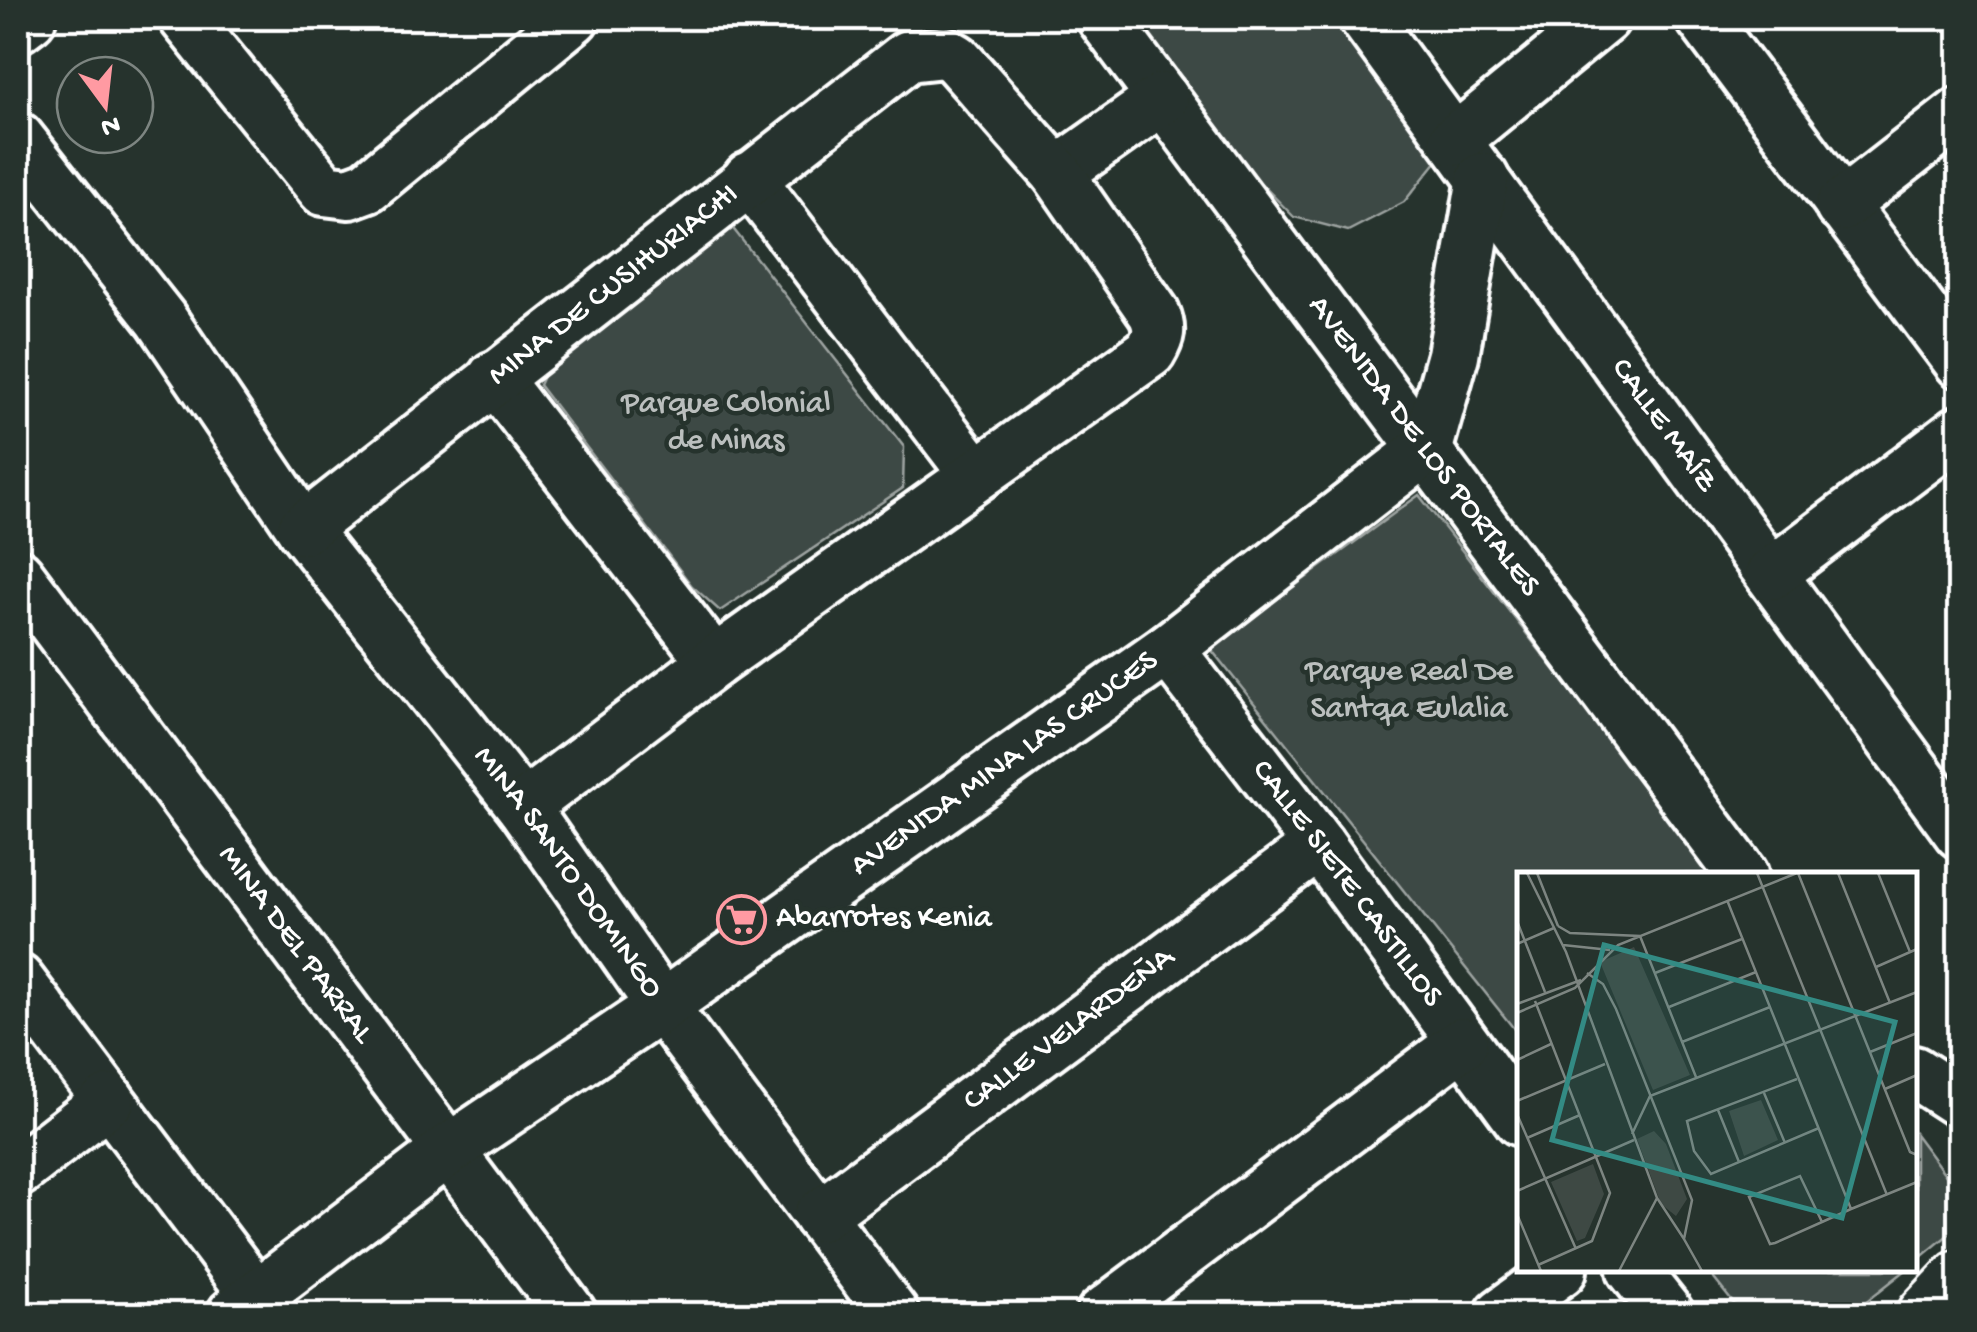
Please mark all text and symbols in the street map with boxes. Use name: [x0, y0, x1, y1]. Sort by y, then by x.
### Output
north arrow: [55, 55, 155, 155]
text: N: [97, 106, 123, 143]
street label: MINA DE CUSIHURIACHI: [481, 176, 747, 395]
street label: AVENIDA DE LOS PORTALES: [1298, 289, 1548, 605]
street label: CALLE MAÍZ: [1601, 351, 1725, 501]
park label: Parque Colonial de Minas: [620, 386, 831, 461]
street label: AVENIDA MINA LAS CRUCES: [844, 643, 1166, 886]
park label: Parque Real De Santqa Eulalia: [1304, 654, 1514, 729]
street label: MINA SANTO DOMINGO: [464, 739, 670, 1006]
street label: CALLE SIETE CASTILLOS: [1242, 753, 1450, 1015]
street label: MINA DEL PARRAL: [208, 838, 382, 1053]
inset map: [1517, 872, 1917, 1272]
supermarket icon: Abarrotes Kenia: [715, 893, 767, 945]
place label: Abarrotes Kenia: [776, 900, 993, 938]
street label: CALLE VELARDEÑA: [957, 938, 1184, 1121]

